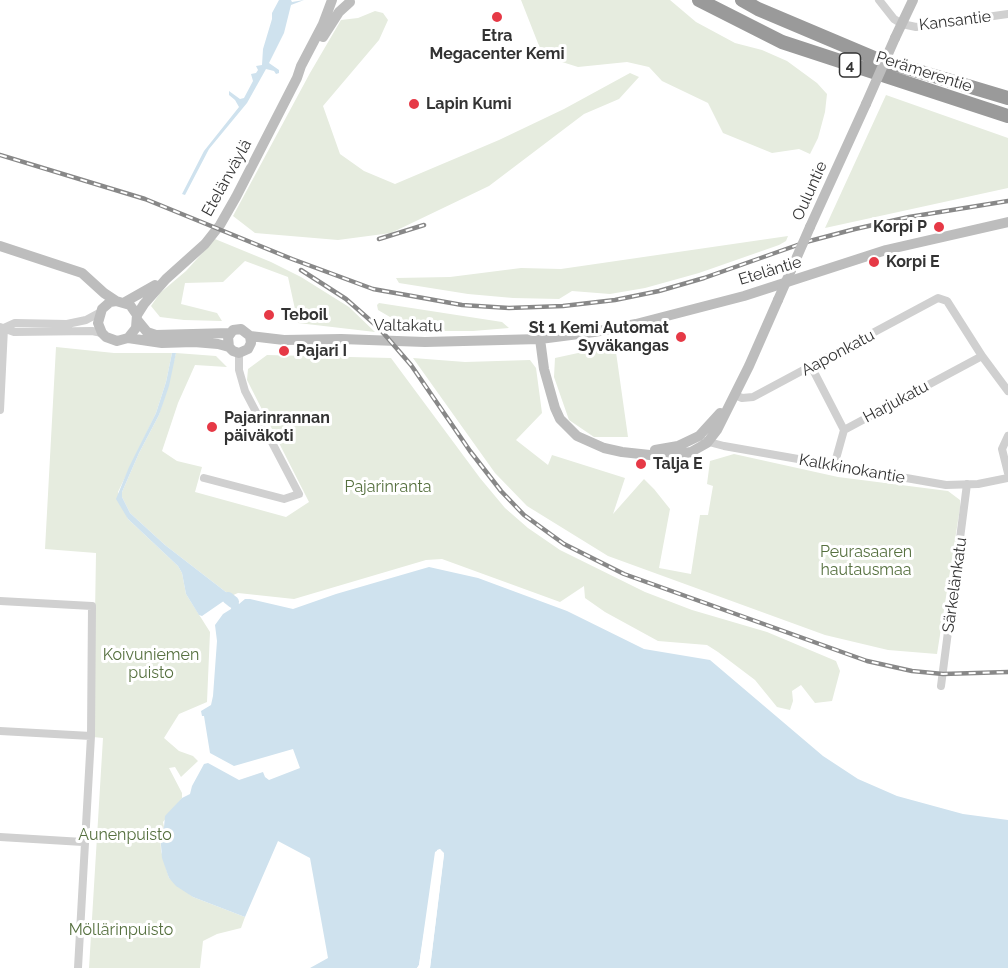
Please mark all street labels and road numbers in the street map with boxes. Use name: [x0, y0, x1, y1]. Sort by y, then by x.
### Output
street label: Kansantie: [918, 7, 992, 35]
street label: Perämerentie: [874, 47, 974, 97]
road number: 4: [840, 53, 860, 77]
street label: Etelänväylä: [198, 136, 256, 220]
street label: Ouluntie: [788, 158, 832, 224]
street label: Eteläntie: [736, 252, 804, 290]
street label: Valtakatu: [373, 316, 443, 336]
street label: Aaponkatu: [798, 326, 878, 380]
street label: Harjukatu: [860, 377, 932, 427]
street label: Kalkkinokantie: [797, 450, 907, 488]
street label: Särkelänkatu: [939, 536, 971, 634]

